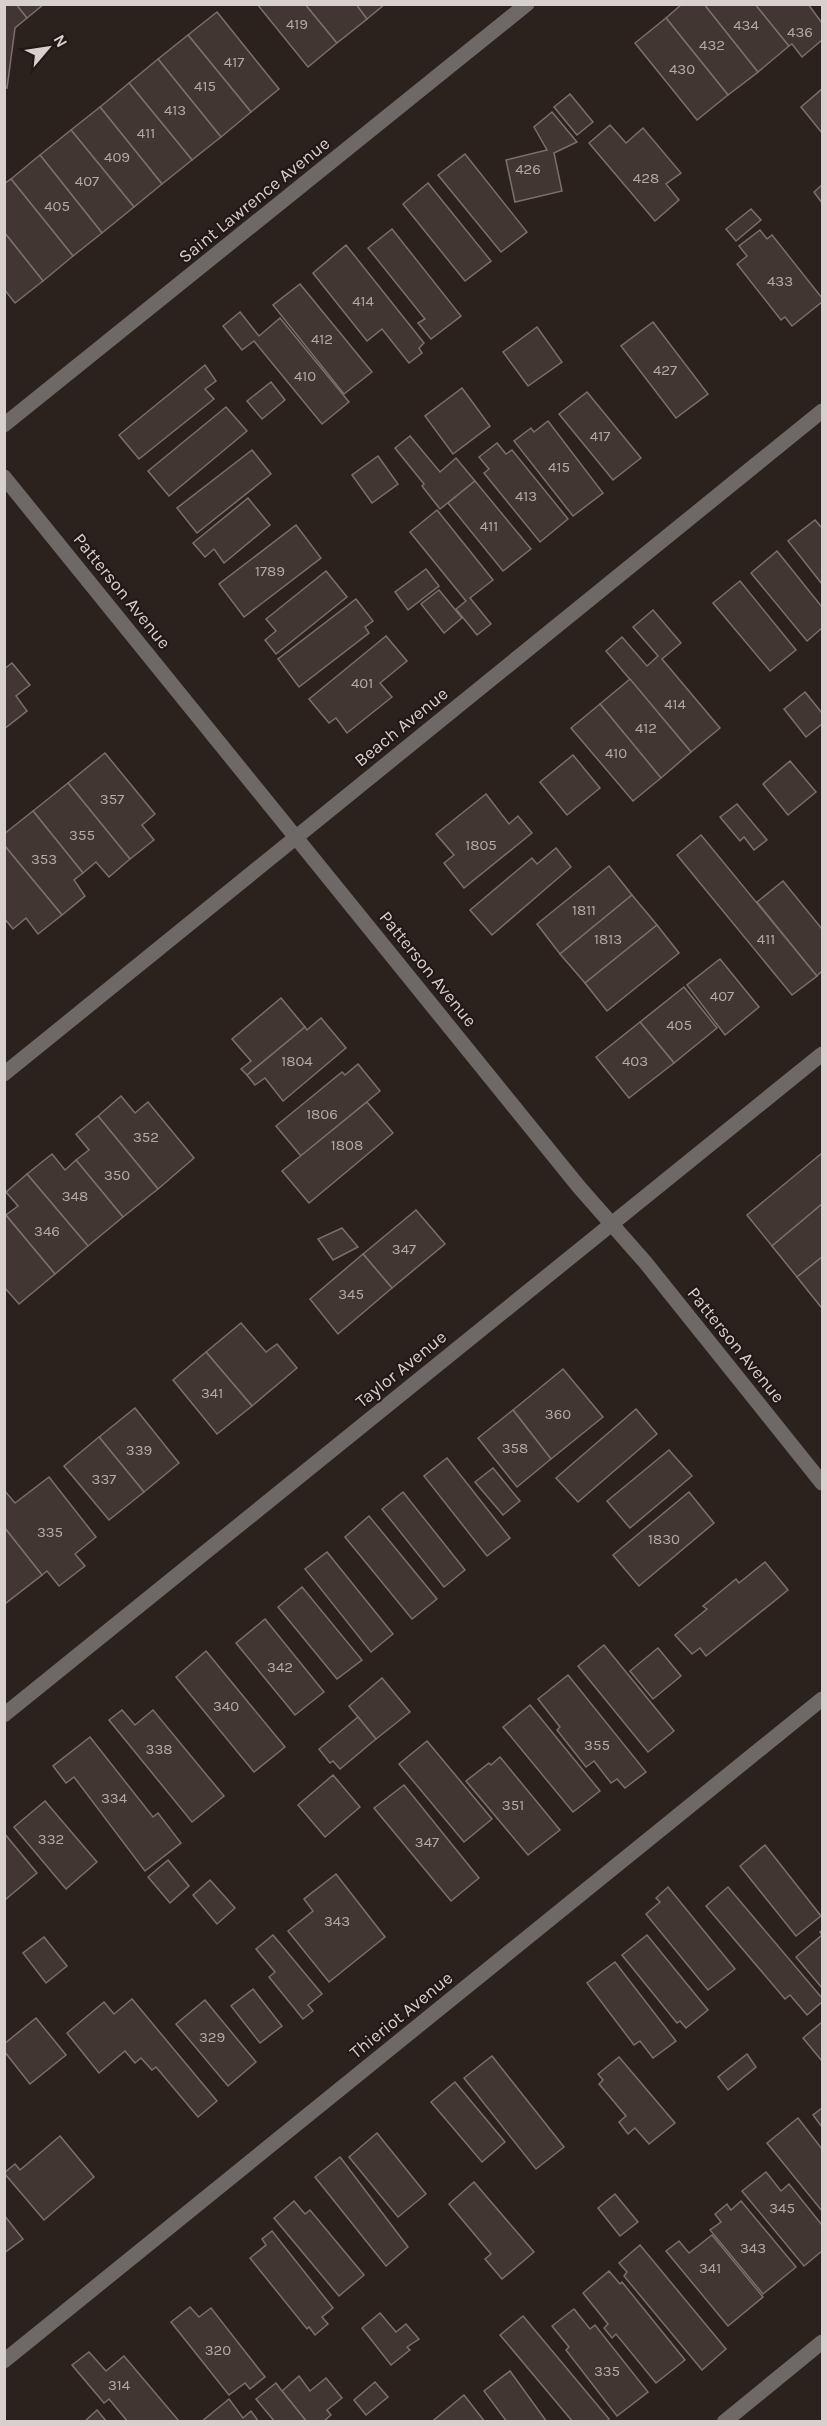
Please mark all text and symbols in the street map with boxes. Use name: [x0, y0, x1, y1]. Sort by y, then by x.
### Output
house number: 419: [286, 15, 308, 33]
house number: 434: [733, 16, 759, 34]
north arrow: [18, 18, 78, 78]
house number: 436: [787, 23, 813, 41]
text: N: [50, 31, 72, 51]
house number: 432: [699, 36, 725, 54]
house number: 417: [224, 53, 244, 71]
house number: 430: [669, 60, 695, 78]
house number: 415: [194, 77, 216, 95]
house number: 413: [164, 101, 186, 119]
house number: 411: [137, 124, 155, 142]
street label: Saint Lawrence Avenue: [174, 132, 334, 268]
house number: 409: [104, 148, 130, 166]
house number: 426: [515, 160, 541, 178]
house number: 428: [633, 169, 659, 187]
house number: 407: [75, 172, 99, 190]
house number: 405: [44, 197, 70, 215]
house number: 433: [767, 272, 793, 290]
house number: 414: [352, 292, 374, 310]
house number: 412: [311, 330, 333, 348]
house number: 427: [653, 361, 677, 379]
house number: 410: [294, 367, 316, 385]
house number: 417: [590, 427, 610, 445]
house number: 415: [548, 458, 570, 476]
house number: 413: [515, 487, 537, 505]
house number: 411: [480, 517, 498, 535]
street label: Patterson Avenue: [69, 529, 175, 653]
house number: 1789: [255, 562, 285, 580]
house number: 401: [351, 674, 373, 692]
street label: Beach Avenue: [350, 683, 452, 771]
house number: 414: [664, 695, 686, 713]
house number: 412: [635, 719, 657, 737]
house number: 410: [605, 744, 627, 762]
house number: 357: [100, 790, 124, 808]
house number: 355: [69, 826, 95, 844]
house number: 1805: [465, 836, 497, 854]
house number: 353: [31, 850, 57, 868]
house number: 1811: [572, 901, 596, 919]
street label: Patterson Avenue: [375, 907, 481, 1031]
house number: 1813: [594, 930, 622, 948]
house number: 411: [757, 930, 775, 948]
house number: 407: [710, 987, 734, 1005]
house number: 405: [666, 1016, 692, 1034]
house number: 1804: [281, 1052, 313, 1070]
house number: 403: [622, 1052, 648, 1070]
house number: 1806: [306, 1105, 338, 1123]
house number: 352: [133, 1128, 159, 1146]
house number: 1808: [331, 1136, 363, 1154]
house number: 350: [104, 1166, 130, 1184]
house number: 348: [62, 1187, 88, 1205]
house number: 346: [34, 1222, 60, 1240]
house number: 347: [392, 1240, 416, 1258]
street label: Patterson Avenue: [683, 1283, 789, 1407]
house number: 345: [338, 1285, 364, 1303]
street label: Taylor Avenue: [351, 1326, 451, 1412]
house number: 341: [201, 1384, 223, 1402]
house number: 360: [545, 1405, 571, 1423]
house number: 358: [502, 1439, 528, 1457]
house number: 339: [126, 1441, 152, 1459]
house number: 337: [92, 1470, 116, 1488]
house number: 335: [37, 1523, 63, 1541]
house number: 1830: [648, 1530, 680, 1548]
house number: 342: [267, 1658, 293, 1676]
house number: 340: [213, 1697, 239, 1715]
house number: 355: [584, 1736, 610, 1754]
house number: 338: [146, 1740, 172, 1758]
house number: 334: [101, 1789, 128, 1807]
house number: 351: [502, 1796, 524, 1814]
house number: 332: [38, 1830, 64, 1848]
house number: 347: [415, 1833, 439, 1851]
house number: 343: [324, 1912, 350, 1930]
street label: Thieriot Avenue: [345, 1967, 457, 2063]
house number: 329: [199, 2028, 225, 2046]
house number: 345: [769, 2199, 795, 2217]
house number: 343: [740, 2239, 766, 2257]
house number: 341: [699, 2259, 721, 2277]
house number: 320: [205, 2341, 231, 2359]
house number: 335: [594, 2362, 620, 2380]
house number: 314: [108, 2376, 131, 2394]

